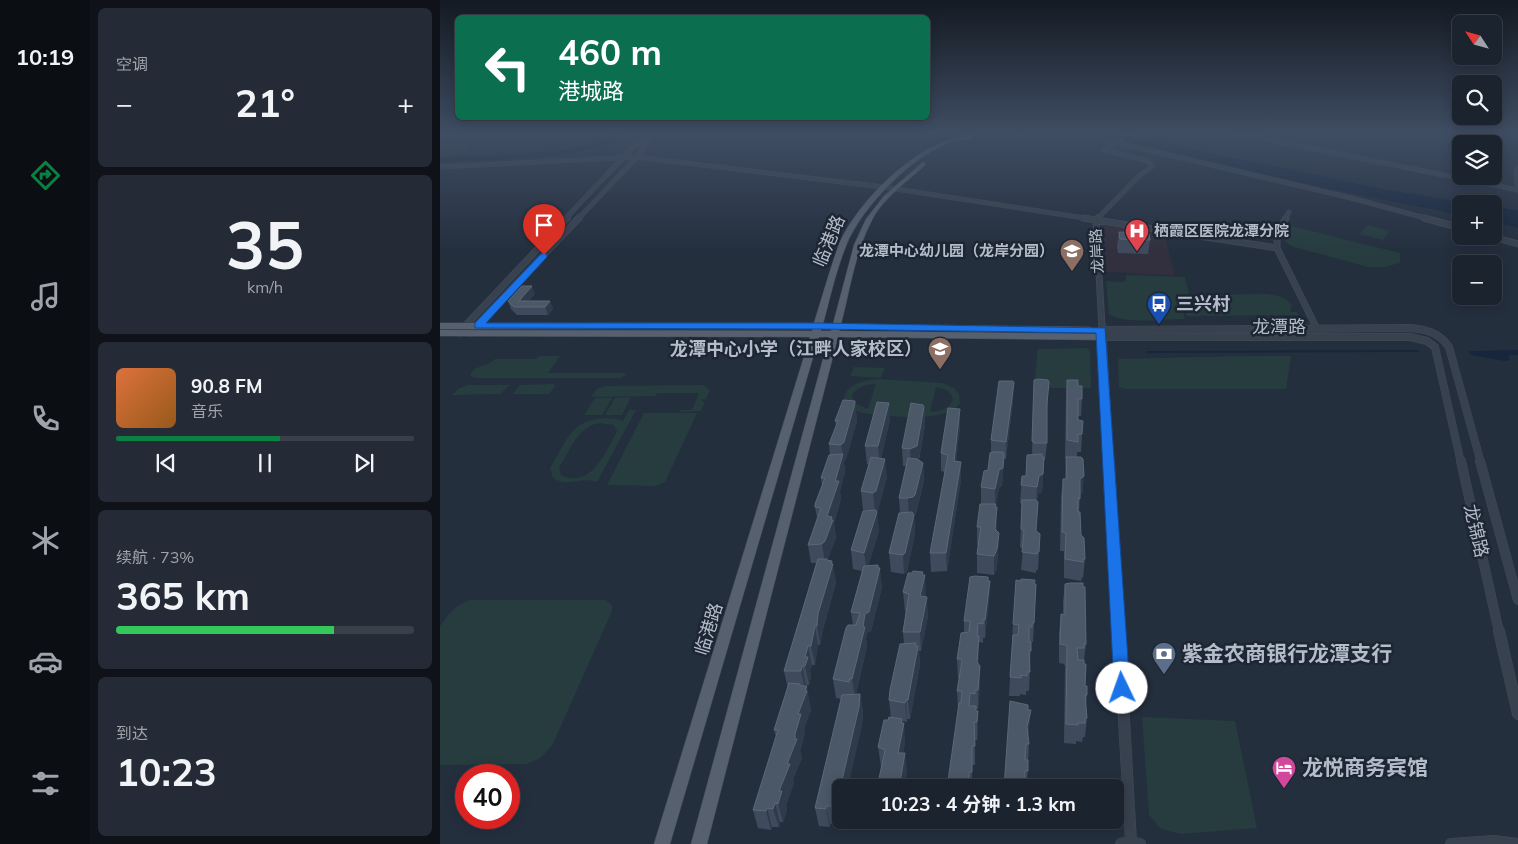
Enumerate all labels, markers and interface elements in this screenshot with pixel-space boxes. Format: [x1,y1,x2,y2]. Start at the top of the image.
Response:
north arrow [1452,15,1502,65]
map controls [1452,15,1502,305]
text: 460 m [558,30,662,74]
icon: left [475,35,540,100]
text: 10:19 [16,43,74,71]
text: 空调 [116,54,148,74]
button: search [1452,75,1502,125]
text: 港城路 [558,77,624,105]
text: 21° [235,79,295,127]
text: − [116,86,133,121]
text: + [397,86,414,121]
button: layers [1452,135,1502,185]
icon: directions [28,158,63,193]
button: + [1452,195,1502,245]
text: 35 [226,204,304,285]
pin [523,204,565,255]
icon: arrive [530,211,558,239]
street label: 临港路 [807,211,850,270]
hospital icon: 栖霞区医院龙潭分院 [1124,218,1150,252]
place label: 栖霞区医院龙潭分院 [1154,221,1289,240]
street label: 龙岸路 [1086,228,1107,274]
school or university icon: 龙潭中心幼儿园（龙岸分园） [1059,238,1085,272]
place label: 龙潭中心幼儿园（龙岸分园） [859,241,1054,260]
button: − [1452,255,1502,305]
text: km/h [247,277,283,297]
icon: music [28,279,63,314]
bus stop icon: 三兴村 [1146,291,1172,325]
place label: 三兴村 [1176,292,1230,315]
street label: 龙潭路 [1252,315,1306,338]
school or university icon: 龙潭中心小学（江畔人家校区） [927,336,953,370]
place label: 龙潭中心小学（江畔人家校区） [670,337,922,360]
text: 90.8 FM [191,374,263,398]
icon: phone [28,401,63,436]
text: 音乐 [191,401,223,421]
icon: previous [152,449,180,477]
icon: pause [251,449,279,477]
icon: next [350,449,378,477]
street label: 龙锦路 [1459,502,1494,560]
icon: climate [28,523,63,558]
text: 续航 · 73% [116,547,194,567]
text: 365 km [116,572,250,620]
street label: 临港路 [690,600,727,658]
place label: 紫金农商银行龙潭支行 [1182,640,1392,666]
bank icon: 紫金农商银行龙潭支行 [1151,641,1177,675]
icon: car [28,644,63,679]
position arrow [1095,661,1147,713]
text: 到达 [116,723,148,743]
text: 10:23 [116,748,217,796]
place label: 龙悦商务宾馆 [1302,754,1428,780]
hotel icon: 龙悦商务宾馆 [1271,755,1297,789]
speed limit sign: 40 [455,764,520,829]
icon: filters [28,766,63,801]
text: 10:23 · 4 分钟 · 1.3 km [880,792,1076,816]

